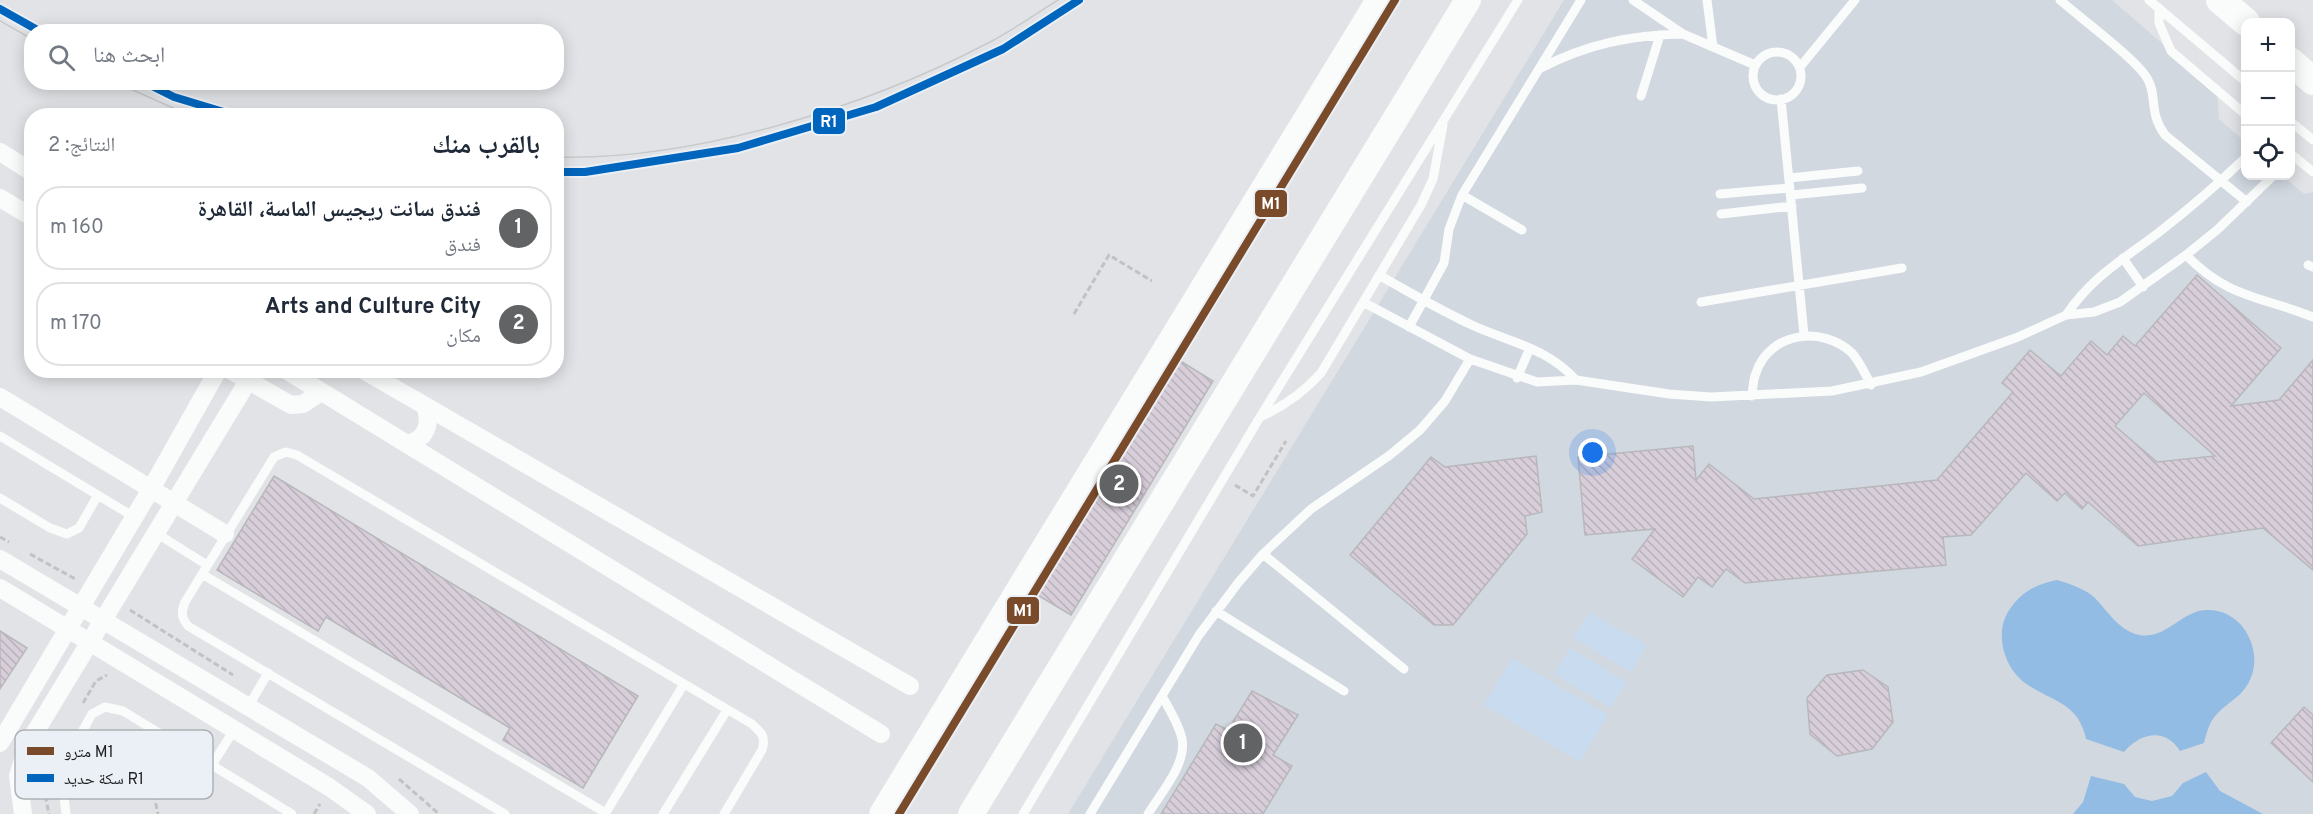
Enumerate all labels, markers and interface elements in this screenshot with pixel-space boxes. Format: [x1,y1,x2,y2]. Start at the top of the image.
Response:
map controls [2241,18,2295,180]
button: + [2241,18,2295,72]
search box [24,24,564,90]
icon: search [45,41,78,74]
text: ابحث هنا [93,43,165,70]
button: − [2241,72,2295,126]
line badge: R1 [812,107,846,135]
text: R1 [820,113,838,133]
button: locate [2241,126,2295,180]
text: بالقرب منك [432,130,540,163]
text: النتائج: 2 [48,133,115,159]
line badge: M1 [1254,189,1288,218]
text: M1 [1261,195,1281,215]
text: فندق سانت ريجيس الماسة، القاهرة [198,197,481,224]
text: 160 m [50,215,104,241]
text: 1 [515,215,523,241]
text: فندق [444,233,481,259]
text: Arts and Culture City [265,294,481,321]
text: 170 m [50,311,102,337]
text: 2 [512,311,525,337]
text: مكان [446,324,481,350]
your location [1578,438,1607,467]
pin: 2 [1100,462,1138,506]
line badge: M1 [1006,596,1040,625]
text: M1 [1013,602,1033,622]
pin: 1 [1224,720,1262,766]
legend [15,730,213,799]
text: مترو M1 [64,743,114,763]
text: سكة حديد R1 [64,770,144,790]

